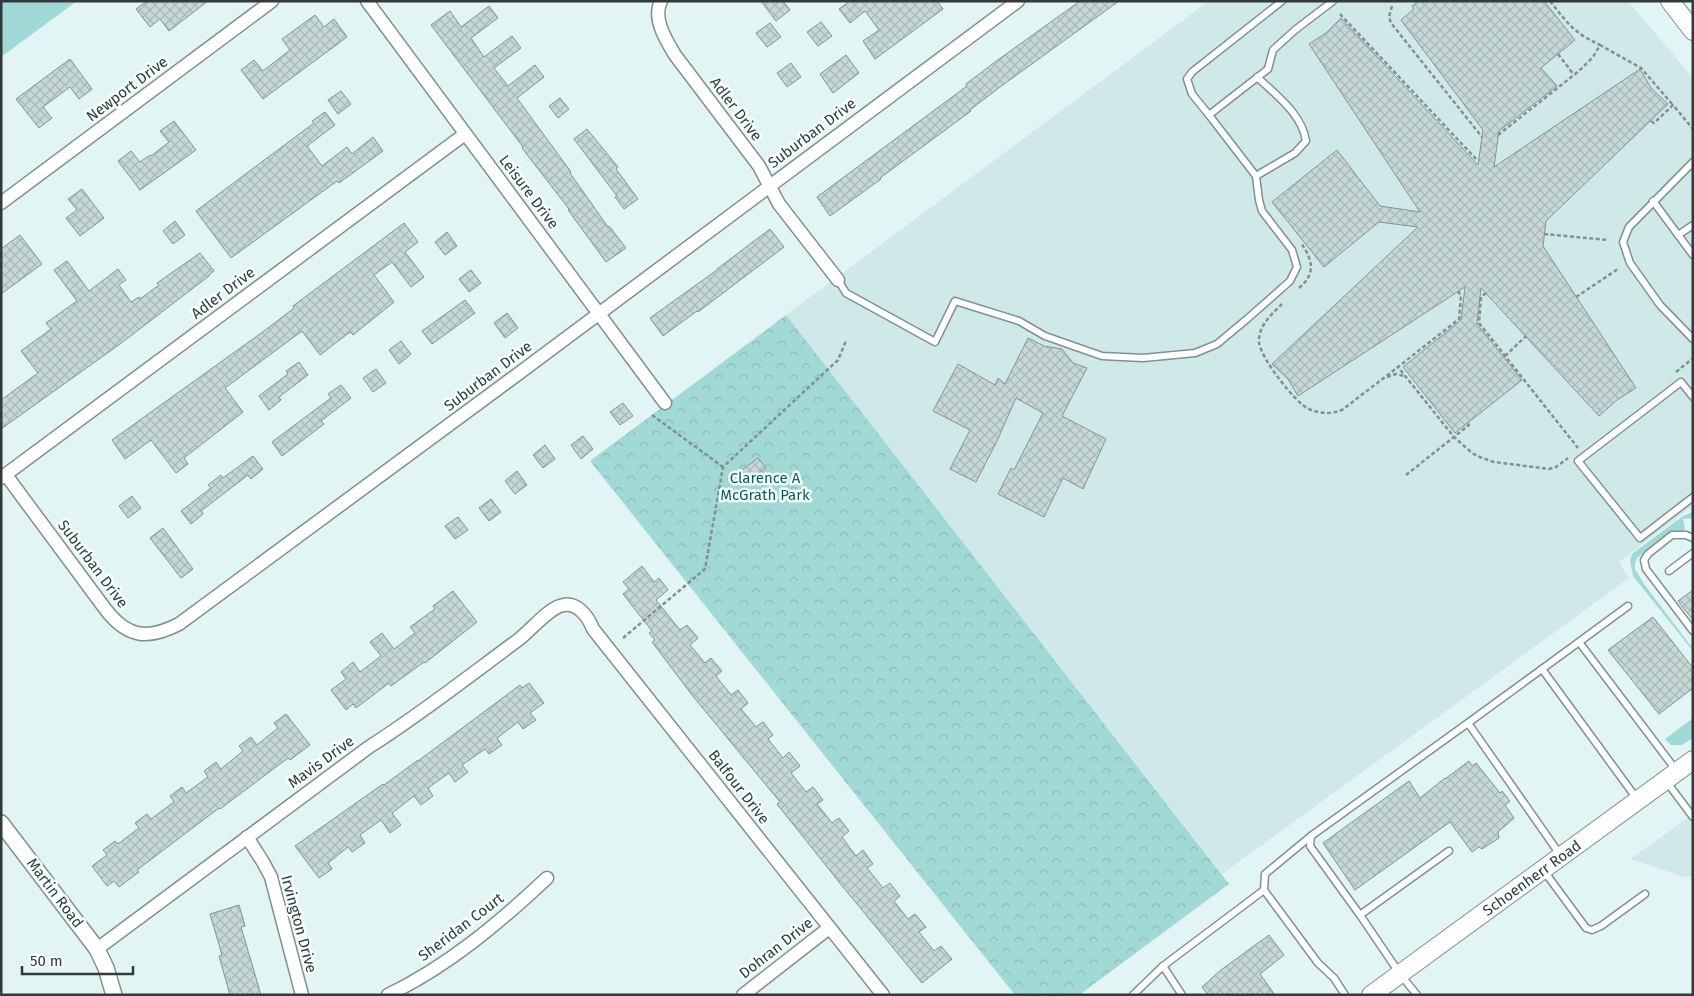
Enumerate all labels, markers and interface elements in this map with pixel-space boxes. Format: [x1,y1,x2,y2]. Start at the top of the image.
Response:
street label: Newport Drive [83,53,171,125]
street label: Adler Drive [706,74,766,144]
street label: Suburban Drive [765,94,859,172]
street label: Leisure Drive [495,151,563,233]
street label: Adler Drive [188,263,258,323]
street label: Suburban Drive [441,337,535,415]
park label: Clarence A McGrath Park [720,469,810,504]
street label: Suburban Drive [54,517,132,611]
street label: Mavis Drive [284,732,358,792]
street label: Balfour Drive [705,746,773,828]
street label: Schoenherr Road [1479,836,1585,920]
street label: Martin Road [23,855,87,931]
street label: Irvington Drive [277,873,321,975]
street label: Sheridan Court [415,889,508,965]
street label: Dohran Drive [736,914,816,982]
scale bar [22,944,134,976]
text: 50 m [30,952,63,970]

